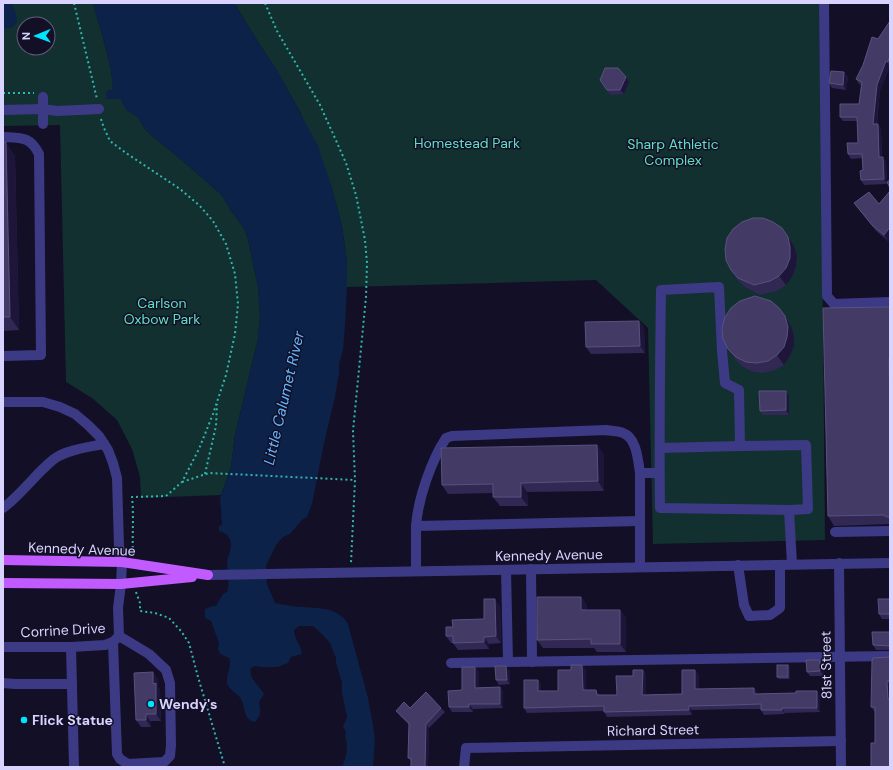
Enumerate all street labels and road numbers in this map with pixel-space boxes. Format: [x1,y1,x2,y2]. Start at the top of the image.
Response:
street label: Kennedy Avenue [28,538,136,560]
street label: Kennedy Avenue [495,545,603,565]
street label: Corrine Drive [20,619,106,641]
street label: 81st Street [816,631,836,699]
street label: Richard Street [607,720,699,740]

